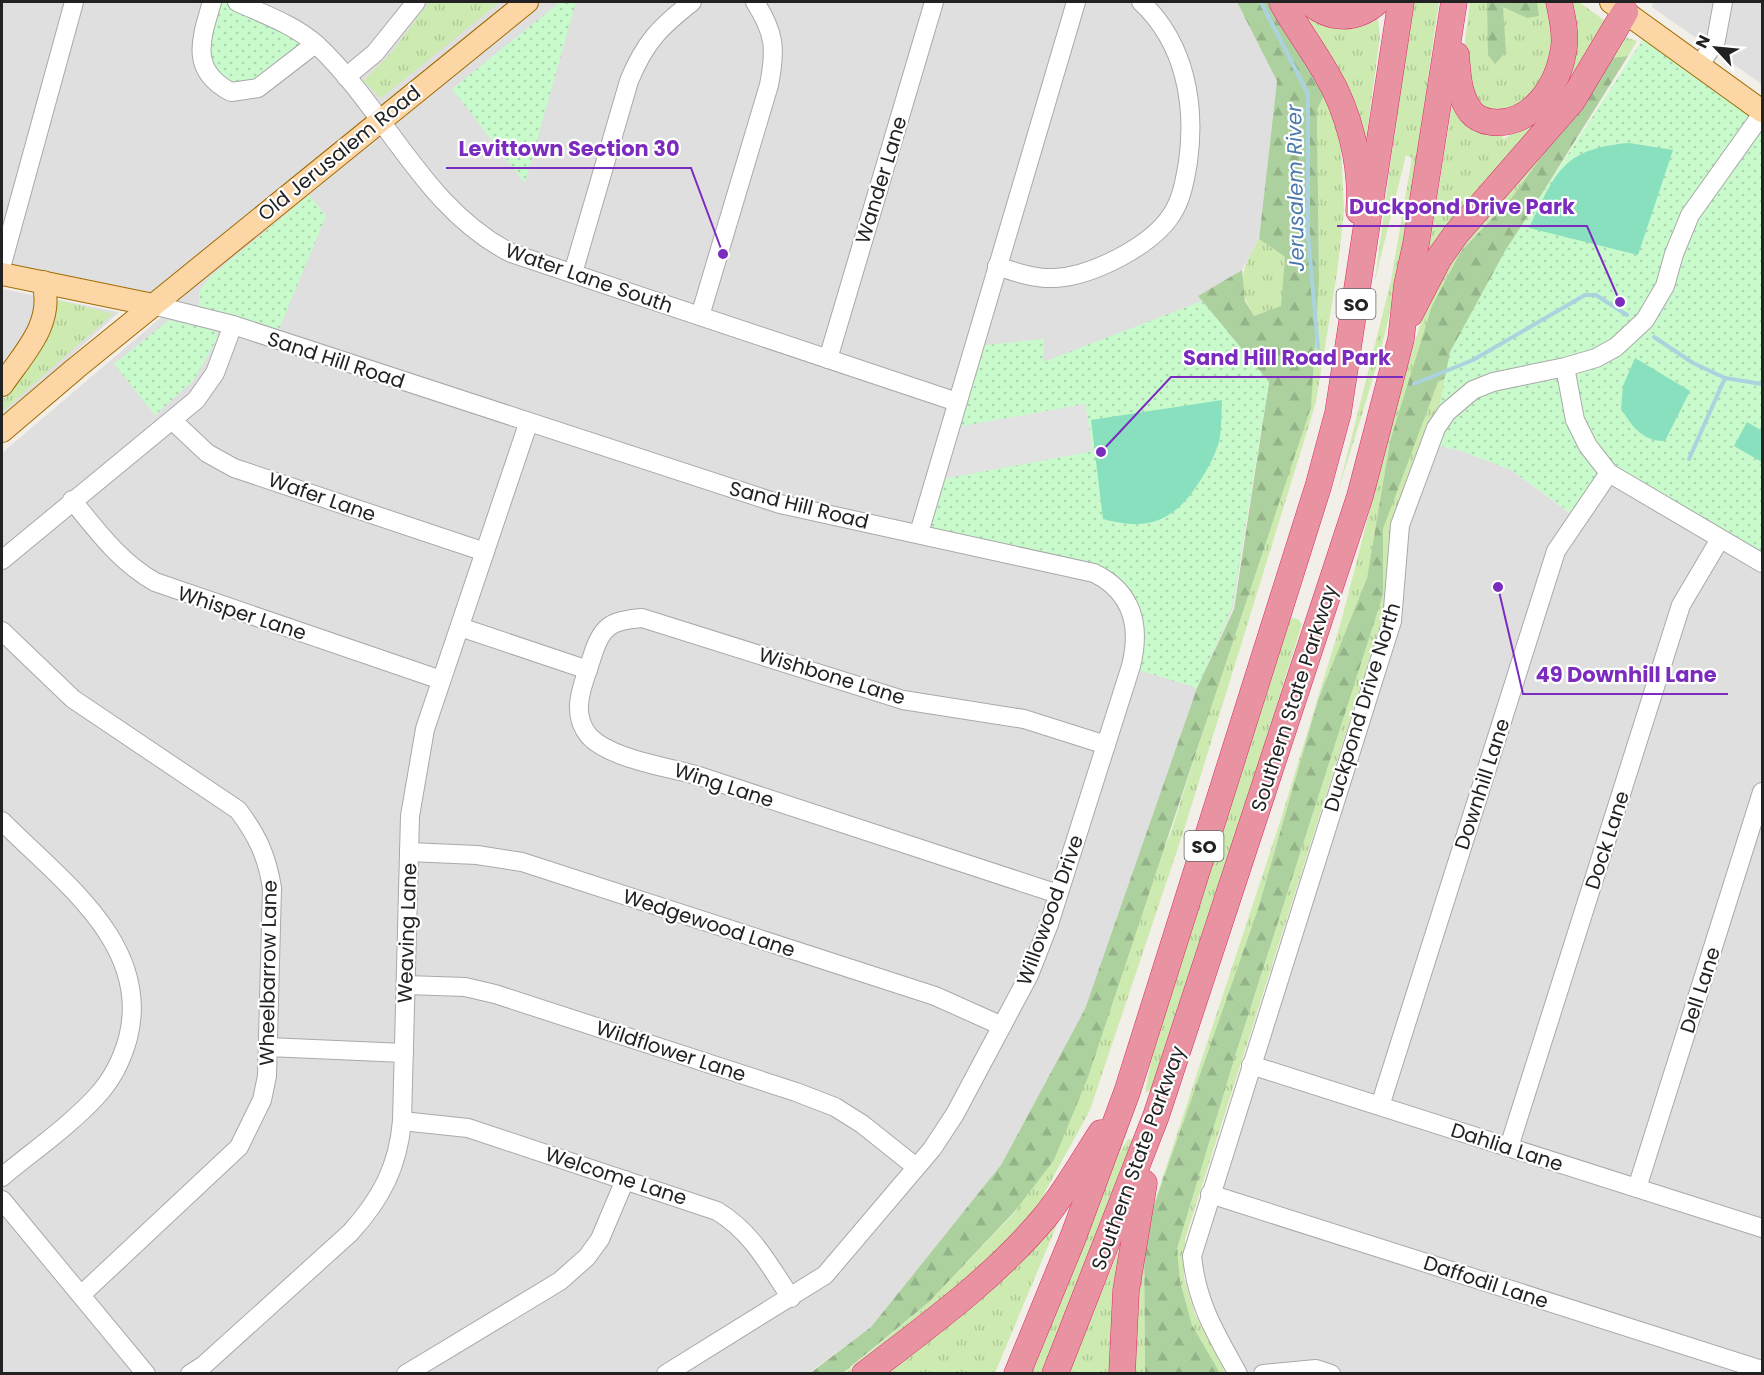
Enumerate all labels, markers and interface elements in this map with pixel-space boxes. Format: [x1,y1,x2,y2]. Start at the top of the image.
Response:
north arrow [1686,18,1746,78]
text: N [1690,31,1716,52]
street label: Old Jerusalem Road [252,79,426,227]
water label: Jerusalem River [1279,103,1311,272]
street label: Wander Lane [848,113,914,247]
callout: Levittown Section 30 [446,129,691,168]
text: Levittown Section 30 [458,134,680,163]
callout: Duckpond Drive Park [1337,187,1587,226]
text: Duckpond Drive Park [1349,192,1575,221]
street label: Water Lane South [501,236,677,320]
road number: SO [1336,289,1376,319]
street label: Sand Hill Road [264,325,408,395]
callout: Sand Hill Road Park [1171,338,1403,377]
text: Sand Hill Road Park [1183,343,1391,372]
street label: Wafer Lane [264,466,380,528]
street label: Sand Hill Road [726,474,872,536]
street label: Whisper Lane [174,579,310,647]
street label: Southern State Parkway [1244,581,1344,815]
street label: Duckpond Drive North [1317,599,1407,815]
street label: Wishbone Lane [755,640,909,712]
callout: 49 Downhill Lane [1523,655,1728,694]
text: 49 Downhill Lane [1535,660,1717,689]
street label: Downhill Lane [1448,715,1516,853]
street label: Wing Lane [670,756,778,814]
street label: Dock Lane [1578,787,1636,893]
street label: Willowood Drive [1010,831,1090,989]
road number: SO [1184,831,1224,861]
street label: Weaving Lane [391,862,423,1004]
street label: Wheelbarrow Lane [252,880,284,1066]
street label: Wedgewood Lane [619,882,799,964]
street label: Dell Lane [1673,943,1727,1037]
street label: Wildflower Lane [592,1014,750,1088]
street label: Southern State Parkway [1084,1042,1192,1274]
street label: Dahlia Lane [1447,1116,1567,1178]
street label: Welcome Lane [542,1140,690,1212]
street label: Daffodil Lane [1420,1249,1552,1315]

